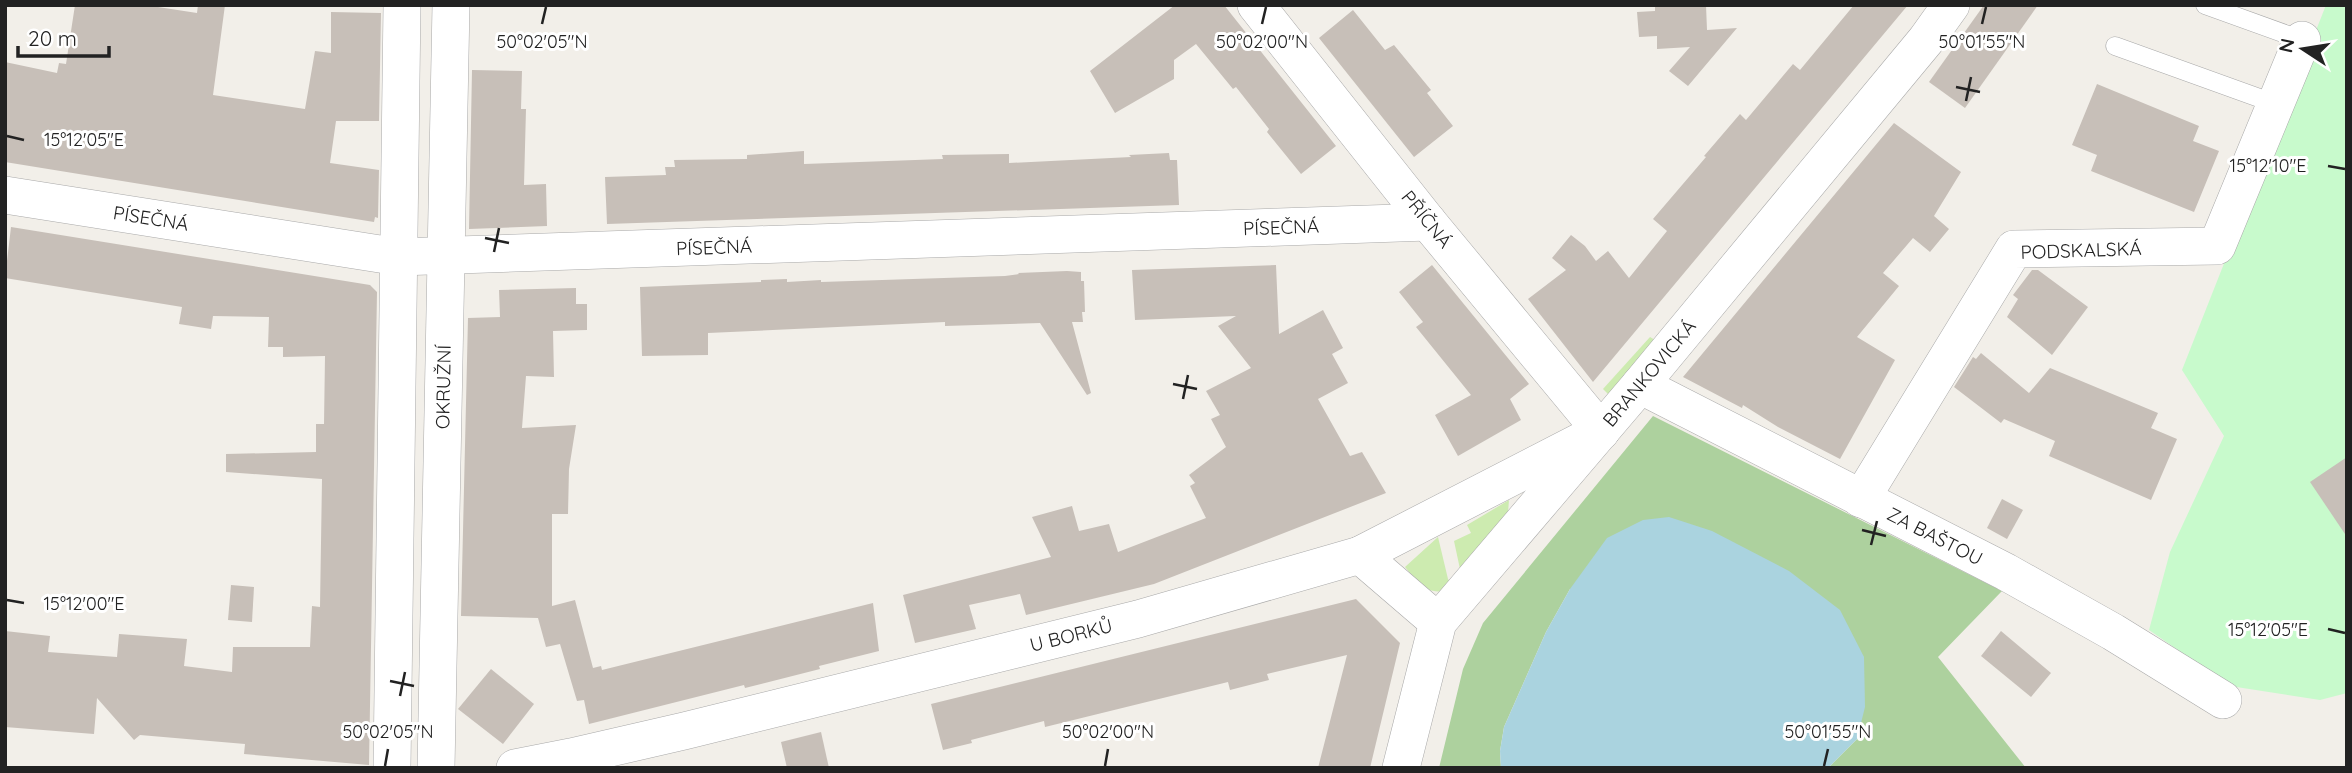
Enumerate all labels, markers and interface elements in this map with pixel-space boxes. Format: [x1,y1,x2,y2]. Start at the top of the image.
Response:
scale bar [18,14,108,58]
north arrow [2268,14,2338,84]
text: 20 m [28,25,77,51]
text: 50°02'05"N [496,30,588,53]
text: 50°02'00"N [1216,30,1308,53]
text: 50°01'55"N [1939,30,2025,53]
text: N [2273,36,2300,55]
text: 15°12'05"E [44,128,124,151]
text: 15°12'10"E [2229,154,2307,177]
street label: PŘÍČNÁ [1396,185,1458,253]
street label: PÍSEČNÁ [112,200,190,236]
street label: PÍSEČNÁ [1243,214,1319,240]
street label: PÍSEČNÁ [676,234,752,260]
street label: PODSKALSKÁ [2020,236,2142,264]
street label: BRANKOVICKÁ [1597,314,1701,432]
street label: OKRUŽNÍ [430,343,456,429]
street label: ZA BAŠTOU [1883,502,1987,570]
text: 15°12'00"E [43,592,125,615]
street label: U BORKŮ [1027,613,1115,657]
text: 15°12'05"E [2228,618,2308,641]
text: 50°02'05"N [342,720,434,743]
text: 50°02'00"N [1062,720,1154,743]
text: 50°01'55"N [1785,720,1871,743]

